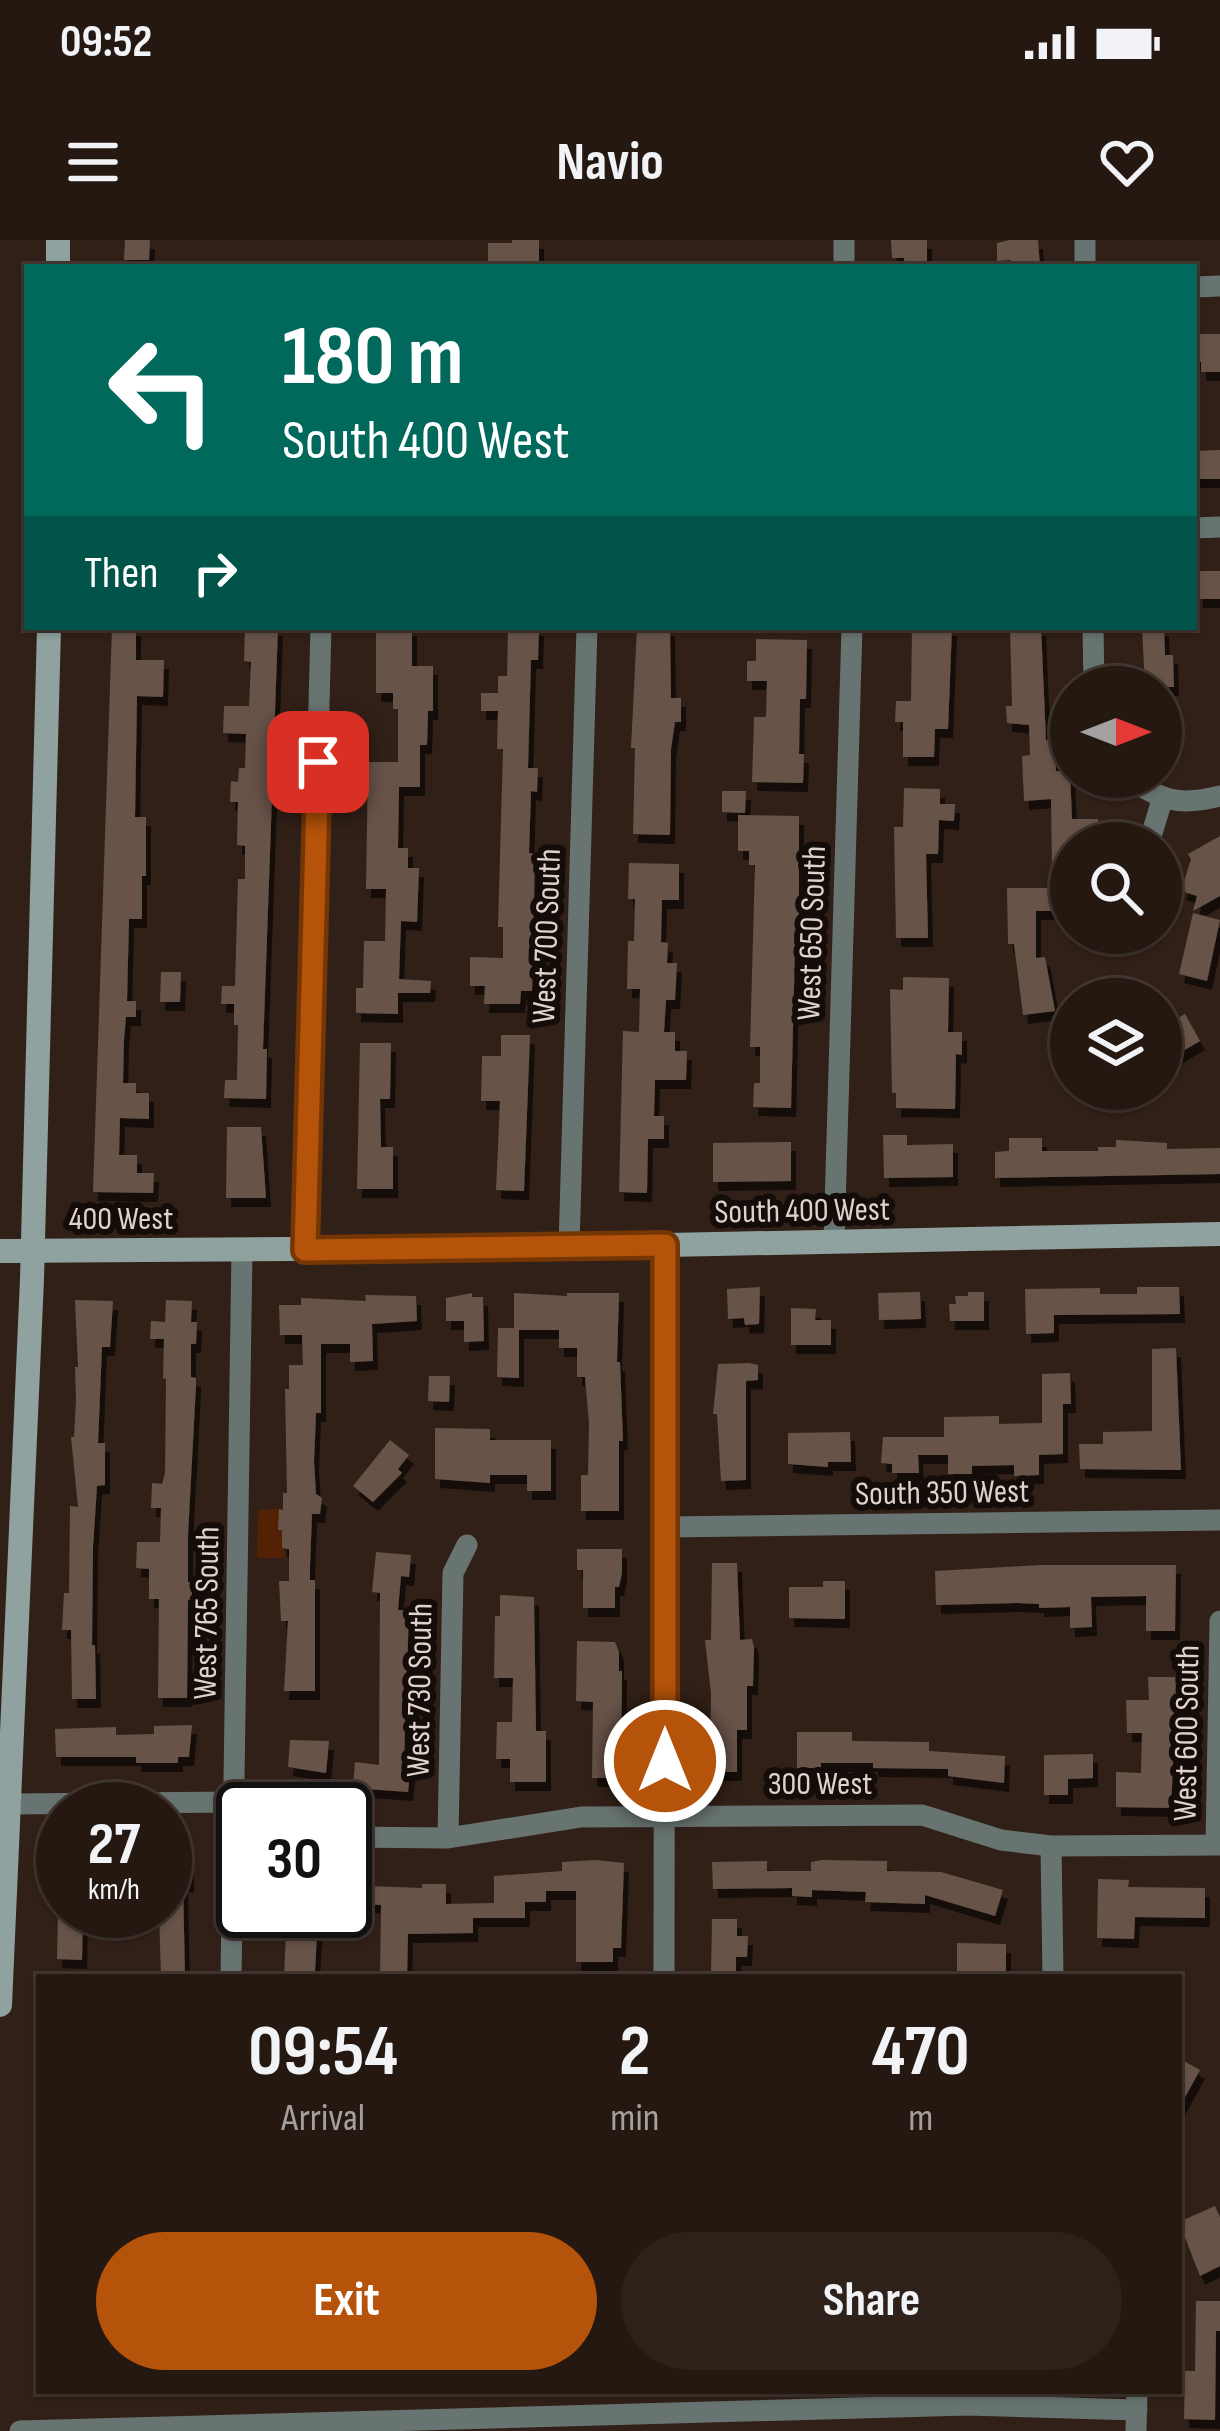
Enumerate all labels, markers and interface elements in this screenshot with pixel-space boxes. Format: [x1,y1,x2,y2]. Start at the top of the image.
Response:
text: 09:52 [60,15,152,70]
icon: menu [60,129,126,195]
icon: heart [1094,129,1160,195]
text: Navio [556,130,664,195]
text: 180 m [282,307,463,408]
icon: left [84,312,240,468]
text: South 400 West [282,409,569,474]
icon: right [182,540,248,606]
text: Then [84,546,158,601]
north arrow [1050,666,1182,798]
map controls [1050,666,1182,1110]
pin [267,711,369,813]
icon: arrive [285,729,351,795]
button: search [1050,822,1182,954]
street label: West 650 South [789,845,835,1021]
street label: West 700 South [524,848,570,1024]
button: layers [1050,978,1182,1110]
street label: South 400 West [714,1189,890,1233]
street label: 400 West [69,1199,173,1239]
street label: South 350 West [855,1471,1029,1515]
street label: West 765 South [185,1526,229,1700]
street label: West 730 South [398,1603,442,1777]
street label: West 600 South [1165,1645,1209,1822]
position arrow [602,1698,728,1824]
street label: 300 West [768,1764,872,1804]
speed limit sign: 30 [216,1782,372,1938]
text: 27 [88,1809,140,1881]
text: km/h [88,1872,140,1908]
text: 09:54 [248,2009,398,2096]
text: 2 [619,2009,651,2096]
text: 470 [872,2009,970,2096]
text: Arrival [281,2095,365,2142]
text: min [610,2095,659,2142]
text: m [908,2095,933,2142]
button: Exit [96,2232,597,2370]
button: Share [621,2232,1122,2370]

